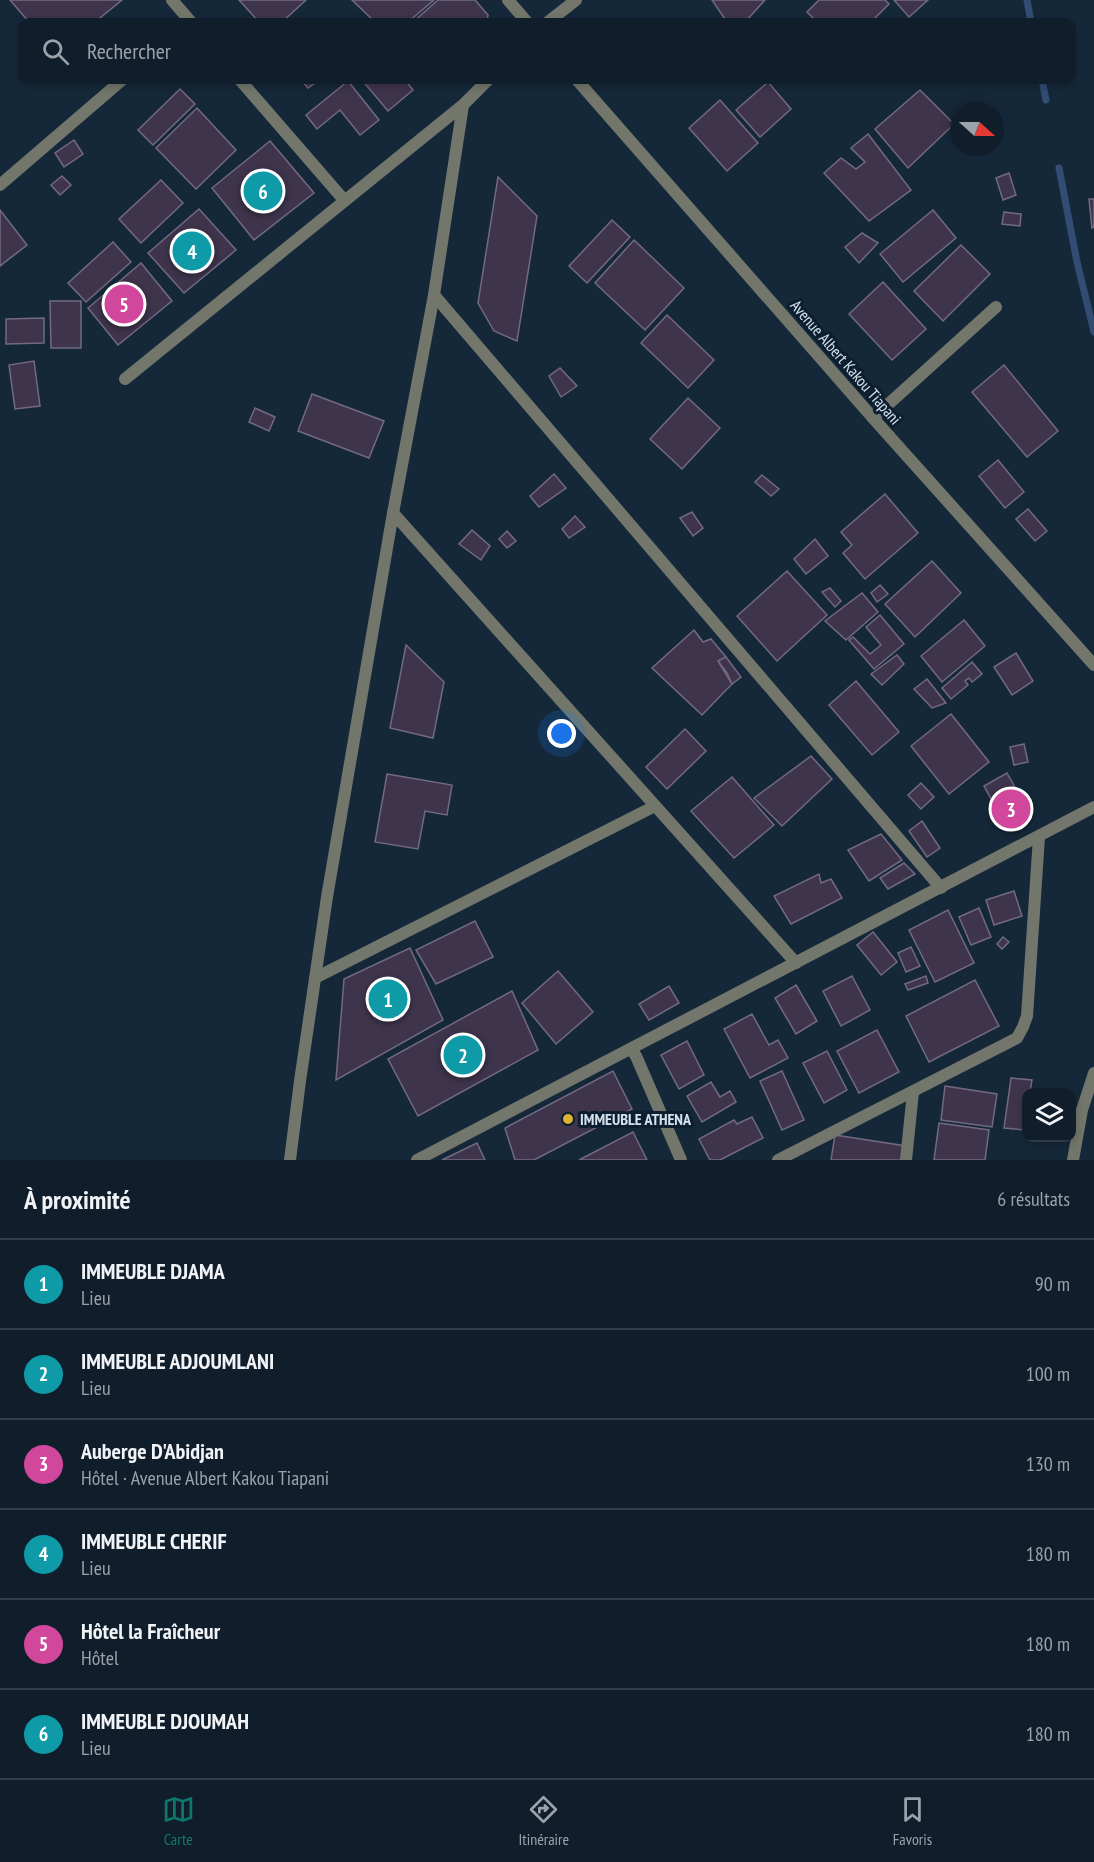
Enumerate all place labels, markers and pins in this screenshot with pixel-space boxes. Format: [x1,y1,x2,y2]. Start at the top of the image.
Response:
pin: 6 [244,168,282,213]
pin: 4 [172,228,212,274]
pin: 5 [104,282,144,326]
pin: 3 [992,786,1030,832]
pin: 1 [368,976,408,1022]
pin: 2 [444,1032,482,1078]
place label: IMMEUBLE ATHENA [580,1109,692,1129]
marker: IMMEUBLE ATHENA [561,1112,575,1126]

